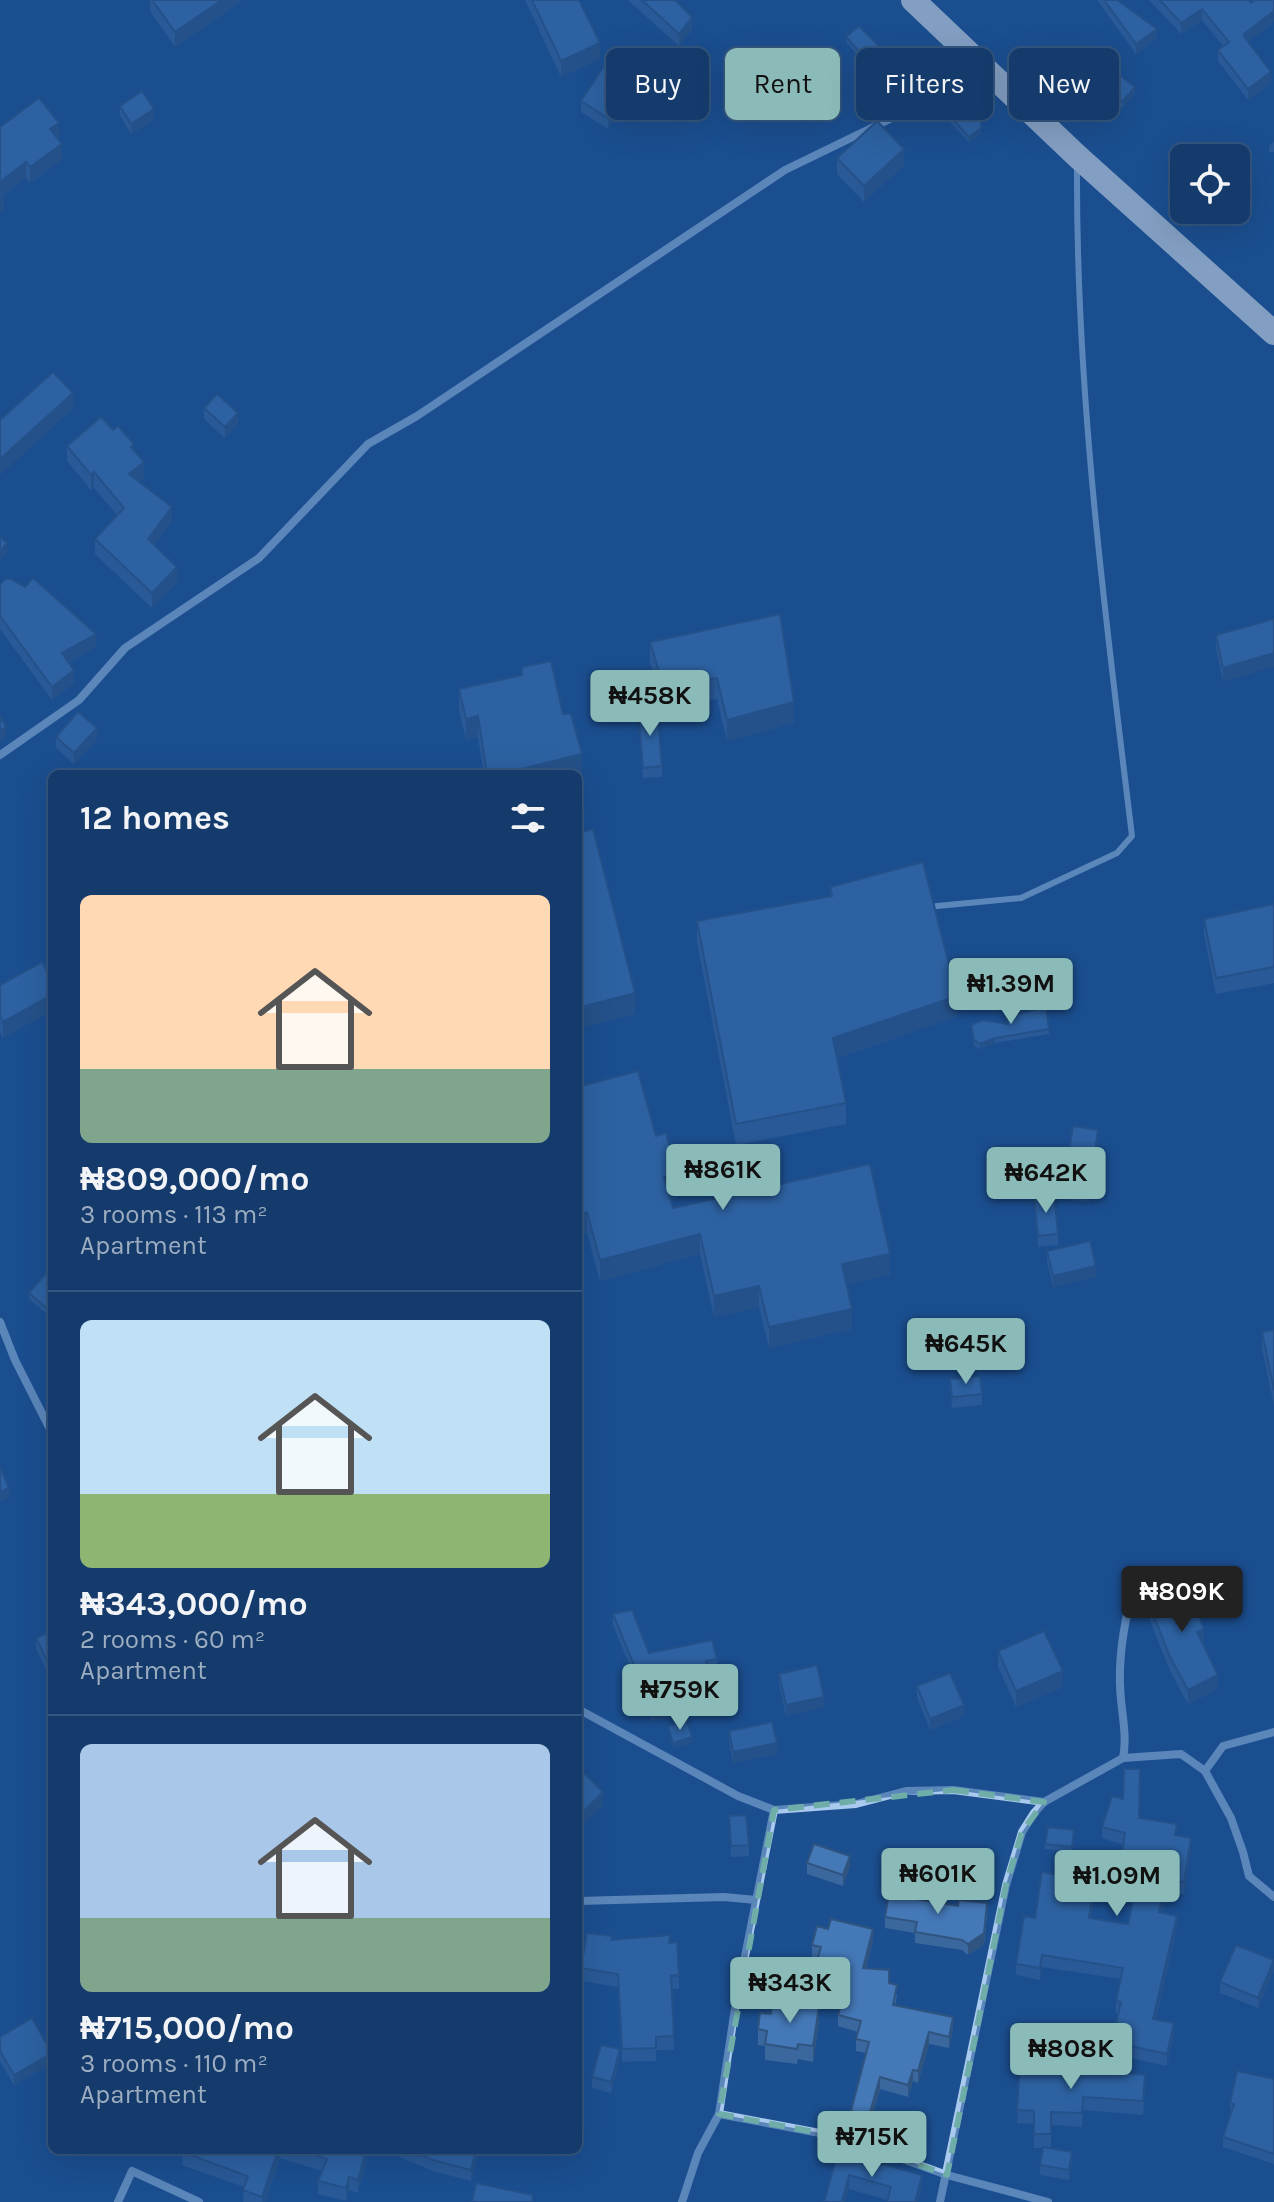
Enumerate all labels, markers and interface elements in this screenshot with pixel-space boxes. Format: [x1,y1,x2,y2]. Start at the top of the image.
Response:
chip: Buy [606,48,709,120]
chip: Rent [725,48,840,120]
chip: Filters [856,48,993,120]
chip: New [1009,48,1119,120]
map controls [1170,144,1250,224]
button: locate [1170,144,1250,224]
pin: ₦458K [594,670,706,738]
text: ₦458K [608,680,692,711]
icon: filters [506,796,550,840]
text: 12 homes [80,798,230,838]
icon: home [243,947,387,1091]
pin: ₦1.39M [946,958,1076,1026]
text: ₦1.39M [967,968,1055,999]
pin: ₦861K [667,1144,779,1212]
pin: ₦642K [990,1147,1102,1215]
text: ₦861K [684,1154,762,1185]
text: ₦642K [1005,1157,1087,1188]
text: ₦809,000/mo [80,1159,309,1199]
text: 3 rooms · 113 m² [80,1199,268,1230]
text: Apartment [80,1230,207,1261]
pin: ₦645K [910,1318,1022,1386]
text: ₦645K [925,1328,1007,1359]
icon: home [243,1372,387,1516]
pin: ₦809K [1126,1566,1238,1634]
text: ₦809K [1140,1576,1224,1607]
text: ₦343,000/mo [80,1584,308,1624]
text: 2 rooms · 60 m² [80,1624,265,1655]
text: Apartment [80,1655,207,1686]
pin: ₦759K [624,1664,736,1732]
text: ₦759K [640,1674,720,1705]
icon: home [243,1796,387,1940]
pin: ₦601K [882,1848,994,1916]
pin: ₦1.09M [1052,1850,1182,1918]
text: ₦601K [899,1858,977,1889]
text: ₦1.09M [1073,1860,1161,1891]
pin: ₦343K [734,1957,846,2025]
text: ₦343K [748,1967,832,1998]
text: ₦715,000/mo [80,2008,294,2048]
pin: ₦808K [1015,2023,1127,2091]
text: ₦808K [1028,2033,1114,2064]
text: 3 rooms · 110 m² [80,2048,268,2079]
text: Apartment [80,2079,207,2110]
pin: ₦715K [816,2111,928,2179]
text: ₦715K [835,2121,909,2152]

